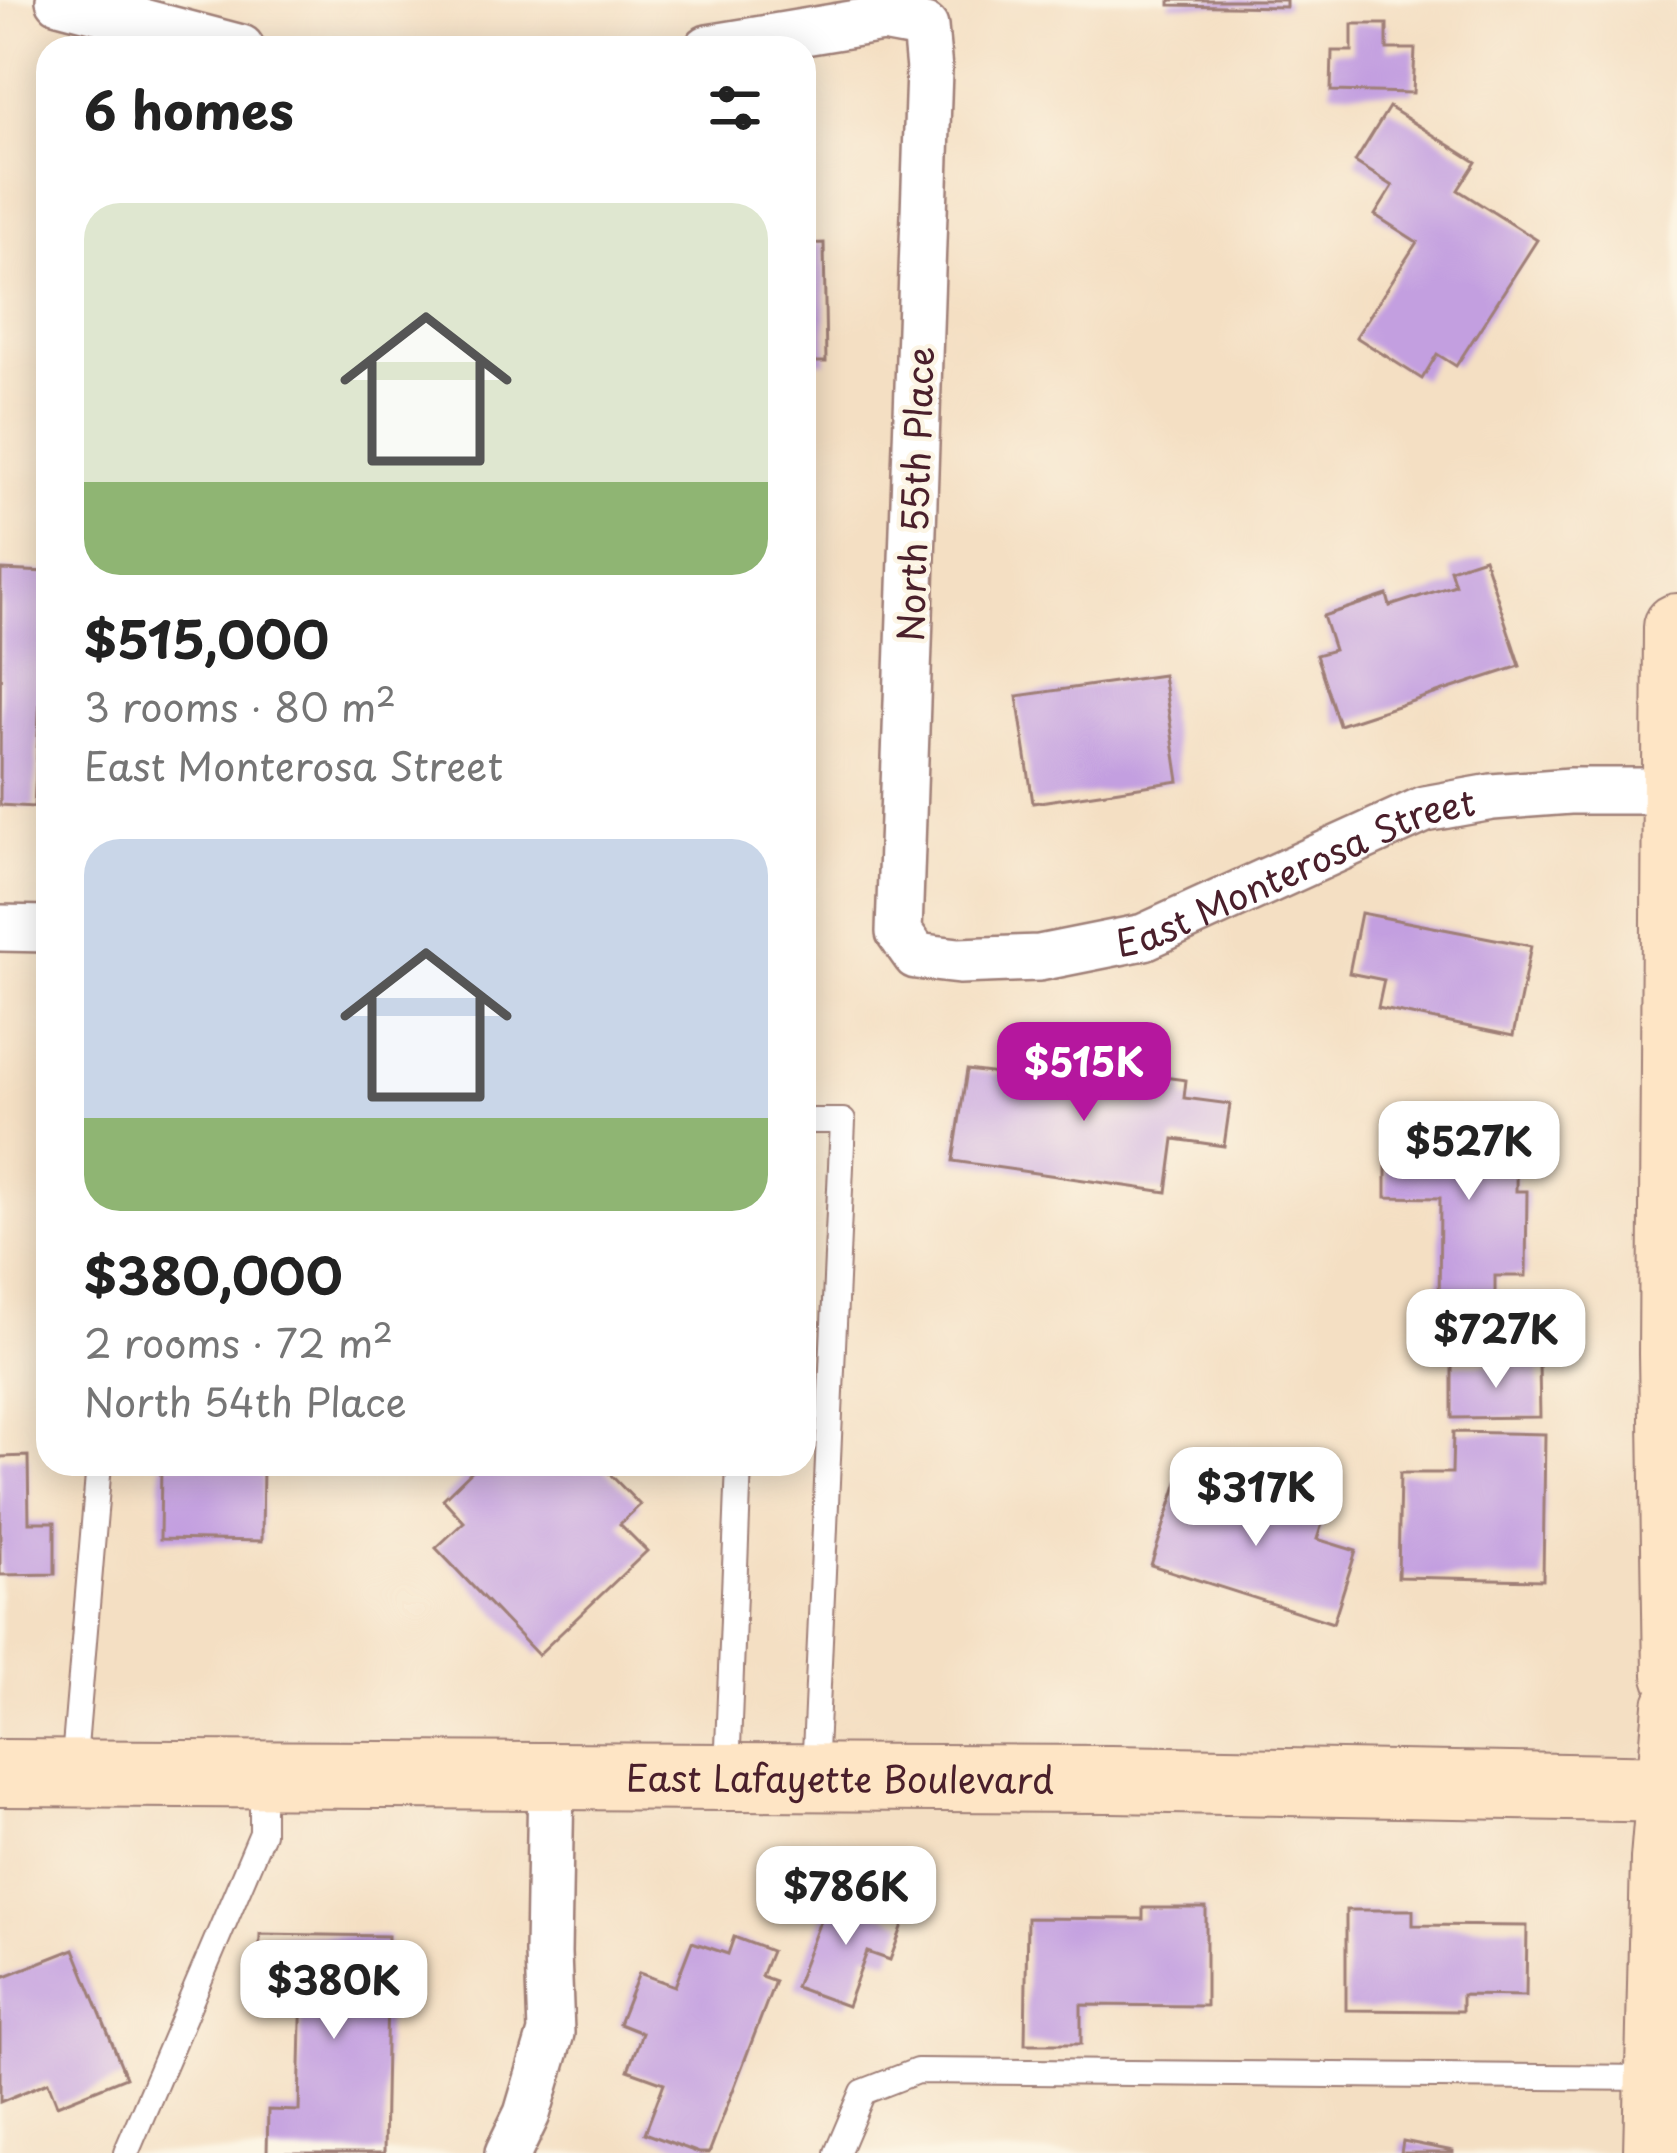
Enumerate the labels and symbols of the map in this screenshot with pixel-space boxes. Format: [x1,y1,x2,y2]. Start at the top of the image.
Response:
street label: North 55th Place [882,345,946,643]
street label: East Monterosa Street [1111,774,1479,969]
pin: $515K [1000,1022,1168,1124]
pin: $527K [1385,1101,1553,1203]
pin: $727K [1412,1289,1580,1391]
pin: $317K [1172,1447,1340,1549]
street label: East Lafayette Boulevard [626,1749,1054,1806]
pin: $786K [762,1846,930,1948]
pin: $380K [250,1940,418,2042]

